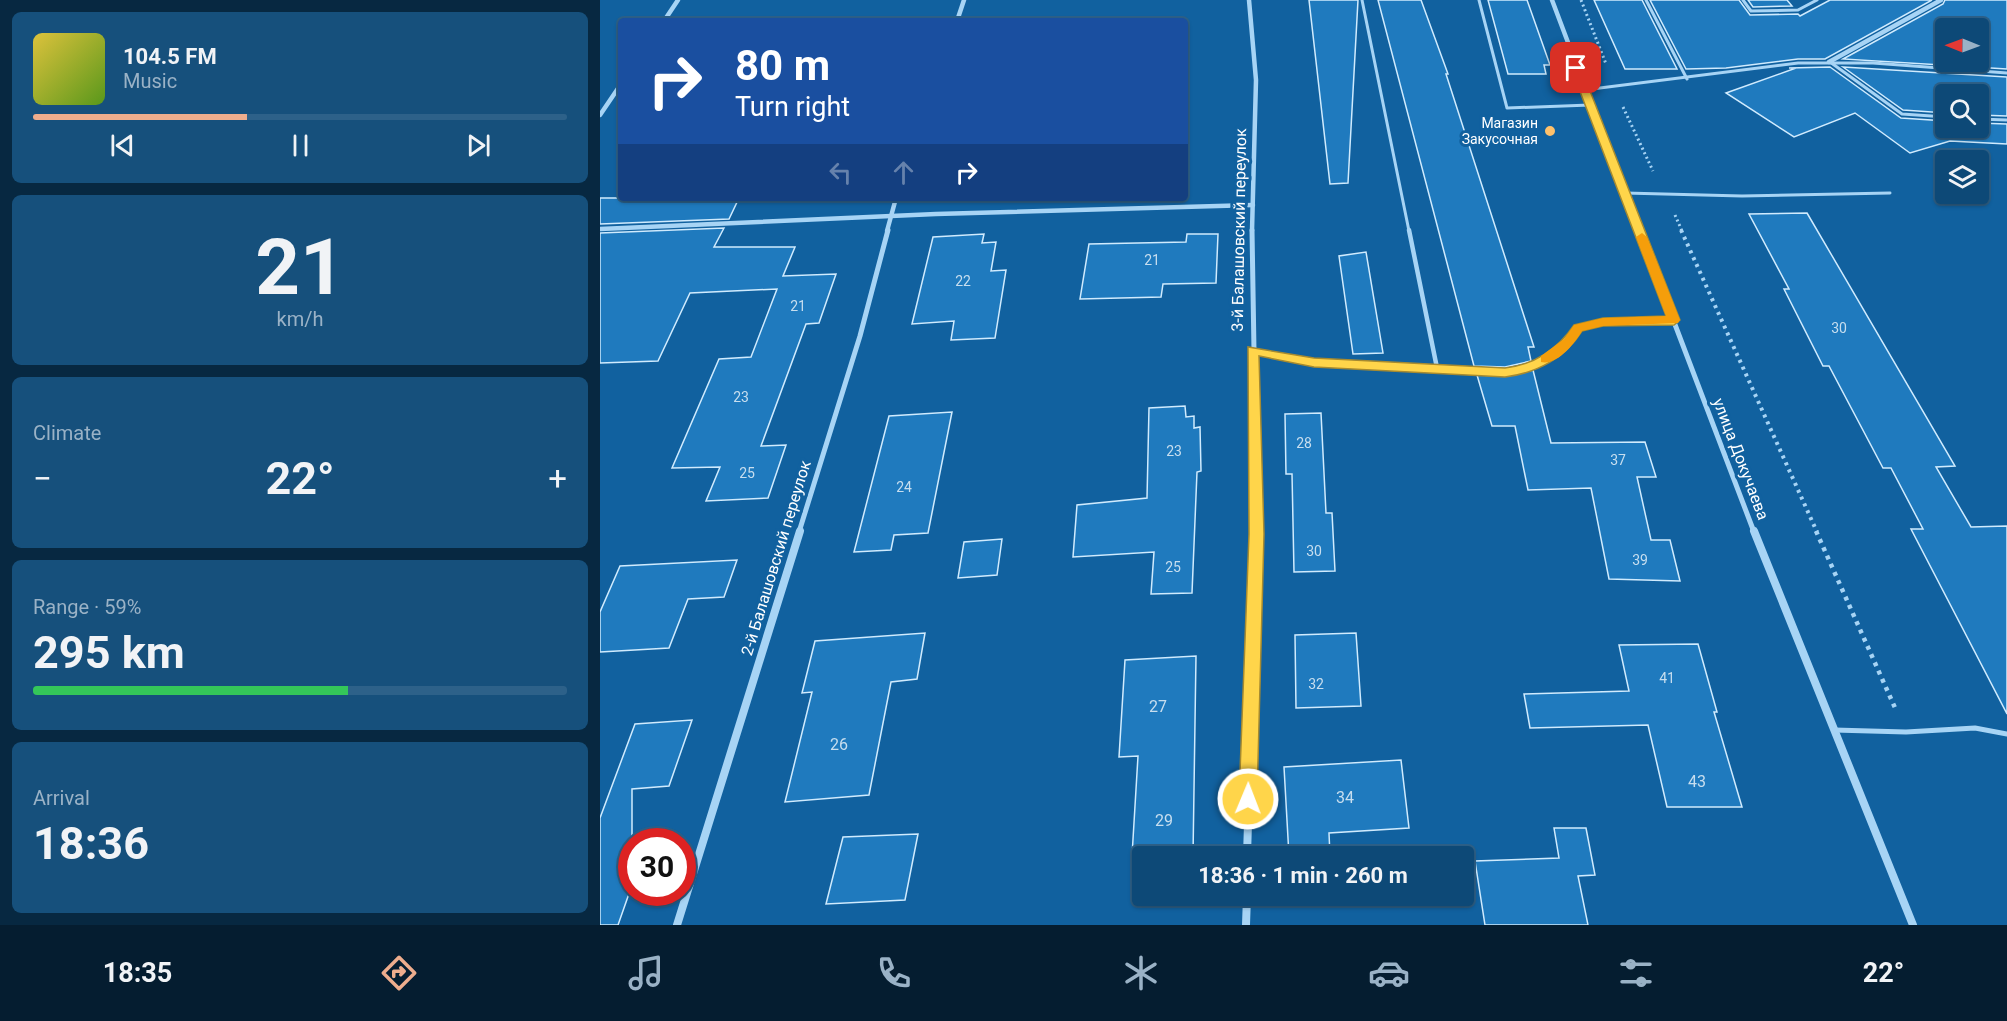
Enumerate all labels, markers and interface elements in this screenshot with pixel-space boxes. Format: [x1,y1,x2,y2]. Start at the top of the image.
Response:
north arrow [1935,18,1989,72]
map controls [1935,18,1989,204]
text: 80 m [735,41,830,90]
icon: right [636,42,714,120]
pin [1550,42,1601,93]
text: 104.5 FM [123,44,217,69]
icon: arrive [1559,51,1592,84]
text: Music [123,69,177,93]
button: search [1935,84,1989,138]
text: Turn right [735,91,850,123]
place label: Магазин Закусочная [1462,115,1538,147]
marker: Магазин Закусочная [1543,124,1557,138]
street label: 3-й Балашовский переулок [1228,128,1250,332]
icon: previous [106,129,139,162]
icon: pause [284,129,317,162]
icon: next [462,129,495,162]
button: layers [1935,150,1989,204]
icon: left [824,156,857,189]
icon: ahead [887,156,920,189]
icon: right [950,156,983,189]
text: 21 [255,222,345,313]
house number: 21 [1144,252,1160,268]
house number: 22 [955,273,971,289]
house number: 21 [790,298,806,314]
text: km/h [277,307,323,331]
house number: 30 [1831,320,1847,336]
house number: 23 [733,389,749,405]
street label: улица Докучаева [1709,395,1773,523]
text: Climate [33,421,101,445]
house number: 28 [1296,435,1312,451]
house number: 23 [1166,443,1182,459]
text: 22° [265,452,335,505]
house number: 37 [1610,452,1626,468]
street label: 2-й Балашовский переулок [737,458,815,658]
text: − [33,459,52,498]
text: + [548,459,567,498]
house number: 25 [739,465,755,481]
house number: 24 [896,479,912,495]
house number: 30 [1306,543,1322,559]
house number: 39 [1632,552,1648,568]
house number: 25 [1165,559,1181,575]
text: Range · 59% [33,595,141,619]
text: 295 km [33,626,185,679]
house number: 41 [1659,670,1675,686]
house number: 32 [1308,676,1324,692]
house number: 27 [1149,697,1167,716]
house number: 26 [830,735,848,754]
position arrow [1216,767,1280,831]
house number: 43 [1688,772,1706,791]
text: Arrival [33,786,90,810]
house number: 34 [1336,788,1354,807]
house number: 29 [1155,811,1173,830]
text: 18:36 [33,817,149,870]
speed limit sign: 30 [618,828,696,906]
text: 18:36 · 1 min · 260 m [1198,863,1408,888]
icon: directions [378,952,420,994]
icon: music [625,952,667,994]
icon: phone [873,952,915,994]
icon: climate [1120,952,1162,994]
icon: car [1368,952,1410,994]
icon: filters [1615,952,1657,994]
text: 18:35 [103,957,172,989]
text: 22° [1863,957,1904,989]

